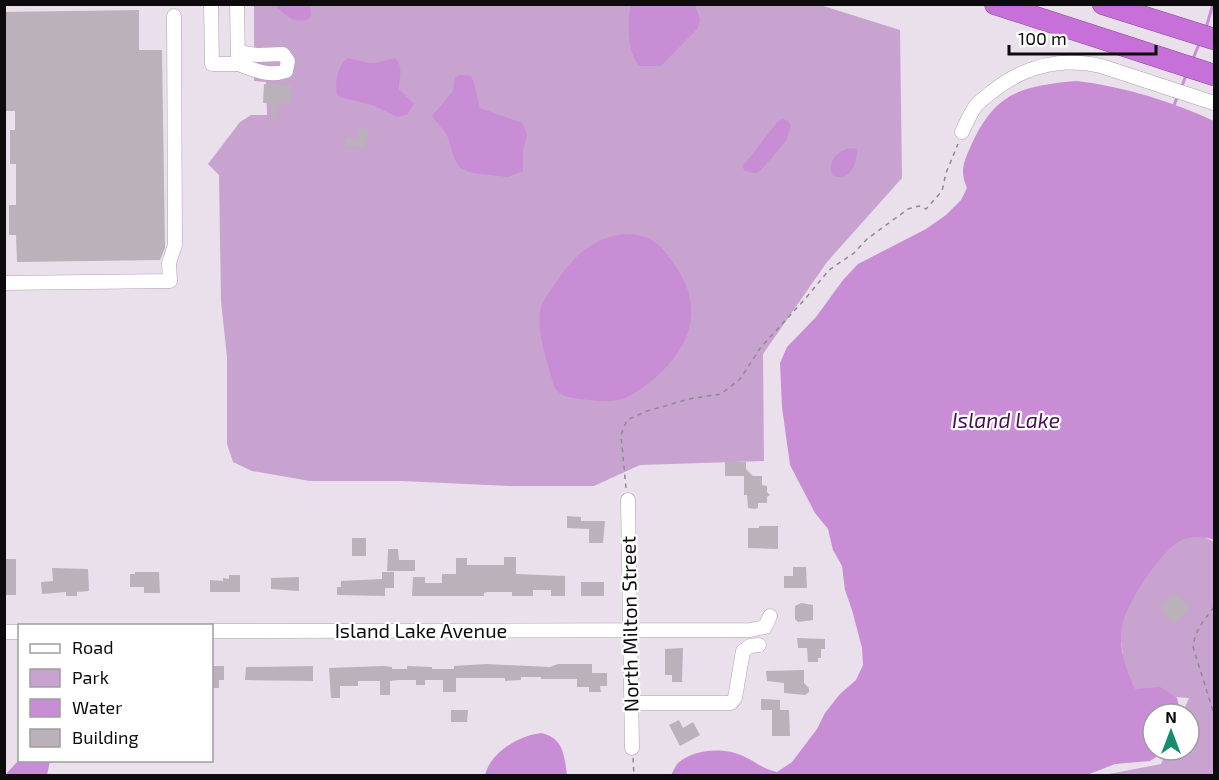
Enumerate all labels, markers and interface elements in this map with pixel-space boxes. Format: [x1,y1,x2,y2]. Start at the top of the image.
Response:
scale bar [1009,18,1156,56]
text: 100 m [1018,27,1067,49]
water label: Island Lake [952,407,1060,432]
street label: North Milton Street [615,535,643,712]
street label: Island Lake Avenue [335,618,507,642]
legend [18,624,213,762]
text: Road [72,636,113,658]
text: Park [72,666,109,688]
text: Water [72,696,122,718]
north arrow [1141,702,1201,762]
text: N [1165,707,1177,726]
text: Building [72,726,139,748]

